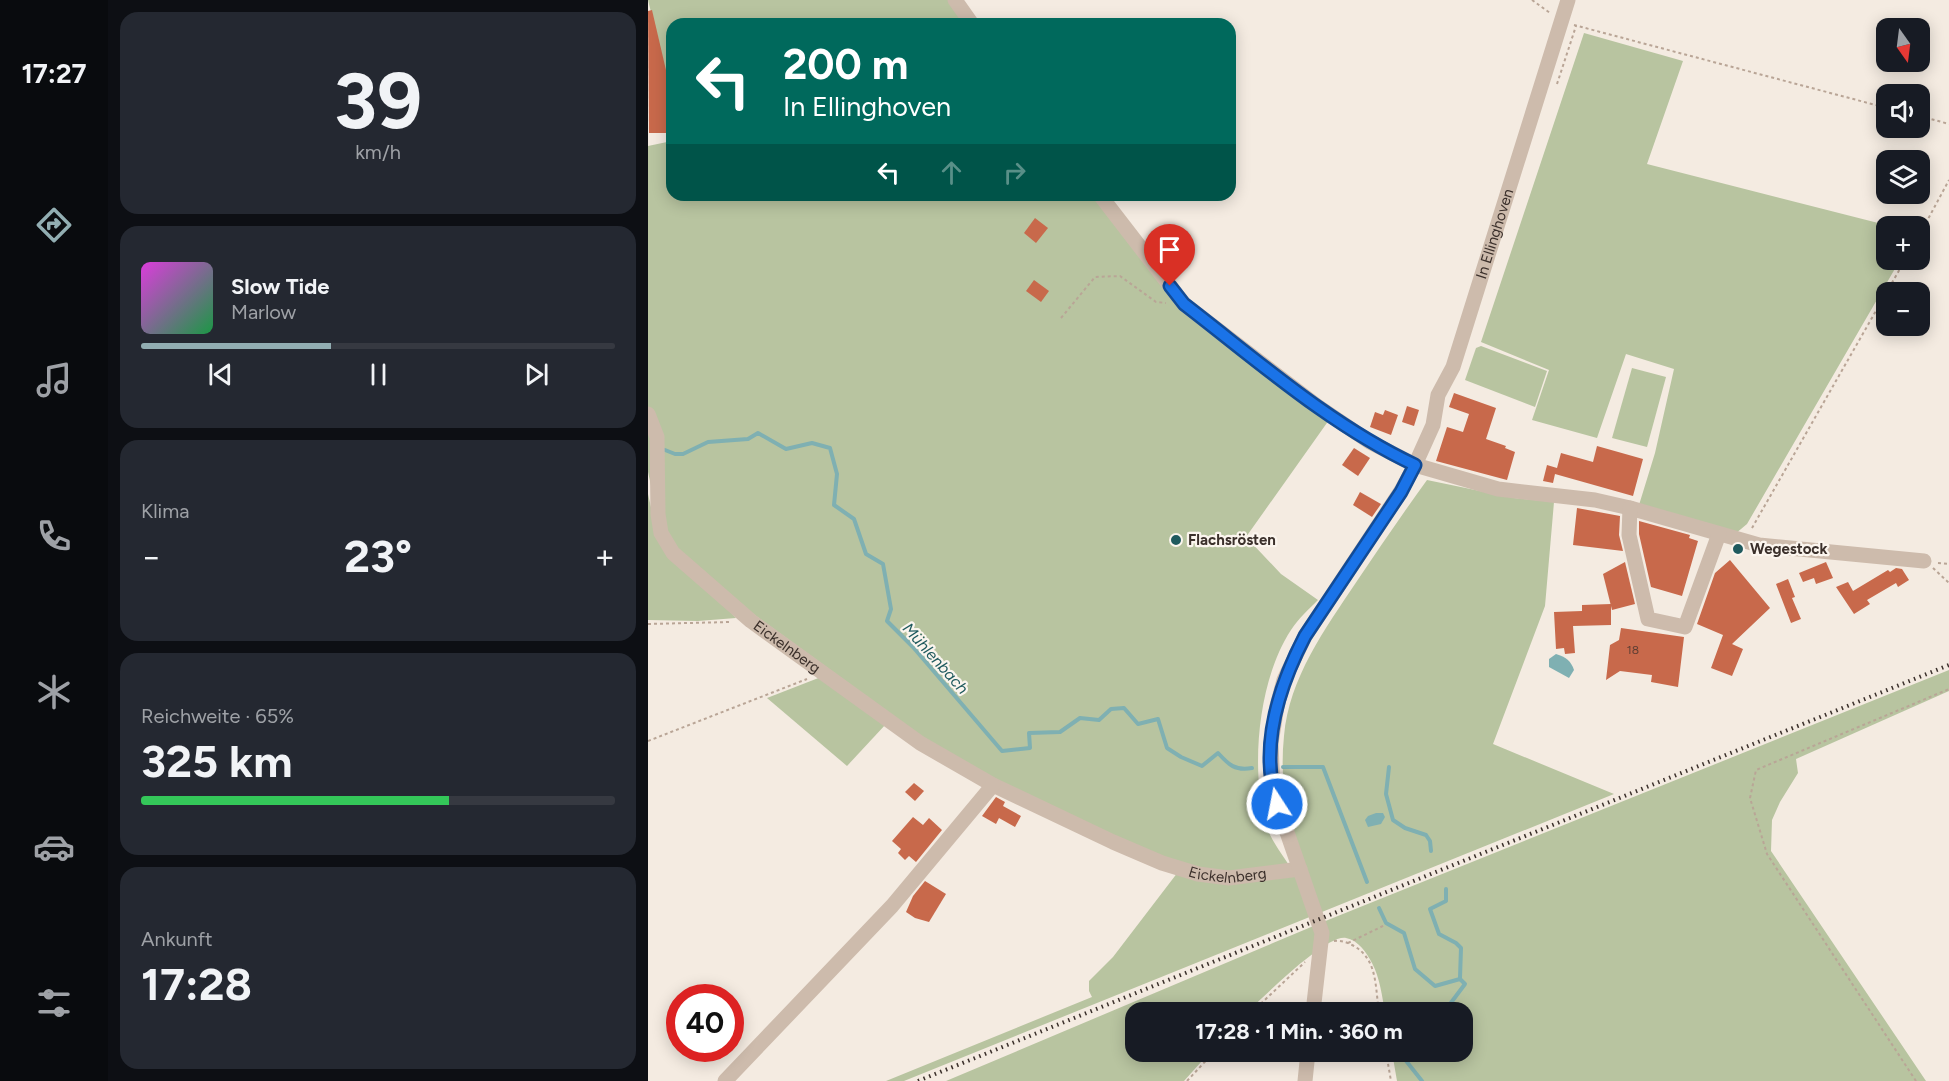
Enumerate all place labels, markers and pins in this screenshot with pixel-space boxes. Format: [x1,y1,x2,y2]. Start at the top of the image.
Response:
pin [1144,224,1195,286]
place label: Flachsrösten [1188,531,1276,549]
marker: Flachsrösten [1169,533,1183,547]
place label: Wegestock [1750,540,1828,558]
marker: Wegestock [1731,542,1745,556]

